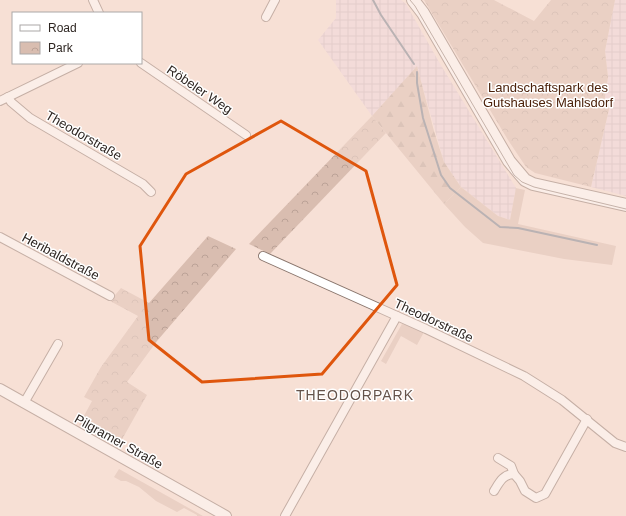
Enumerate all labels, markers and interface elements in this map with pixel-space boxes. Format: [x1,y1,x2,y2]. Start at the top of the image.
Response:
legend [12,12,142,64]
text: Road [48,21,77,35]
text: Park [48,41,74,55]
street label: Röbeler Weg [164,62,235,117]
park label: Landschaftspark des Gutshauses Mahlsdorf [483,80,613,110]
street label: Theodorstraße [43,108,124,163]
street label: Heribaldstraße [20,230,102,283]
street label: Theodorstraße [392,296,476,345]
district label: THEODORPARK [296,387,414,403]
street label: Pilgramer Straße [72,411,165,472]

